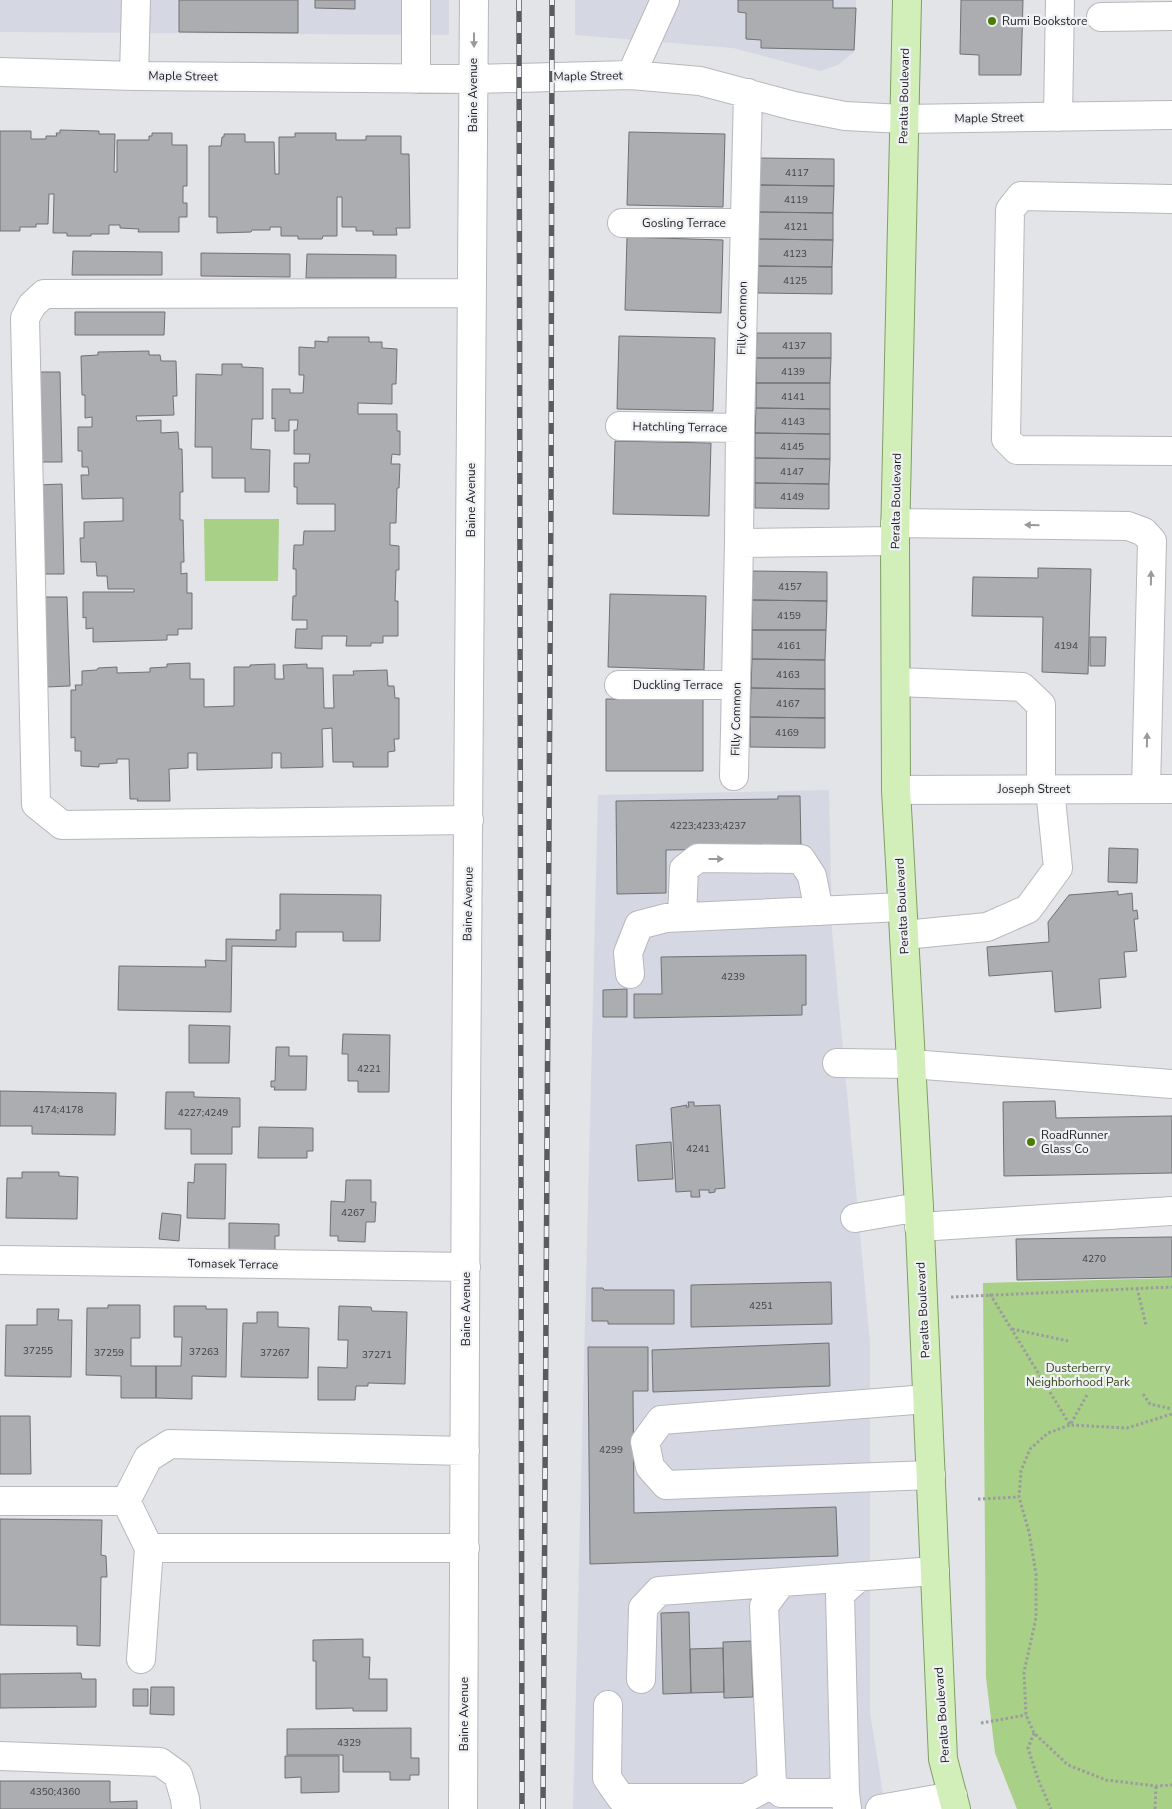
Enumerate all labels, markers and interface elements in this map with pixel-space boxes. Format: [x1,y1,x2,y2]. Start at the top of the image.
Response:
place label: Rumi Bookstore [1002,13,1087,29]
marker: Rumi Bookstore [986,15,998,27]
one-way arrow [470,32,478,48]
street label: Peralta Boulevard [895,48,913,144]
street label: Baine Avenue [465,58,481,132]
street label: Maple Street [148,67,219,85]
street label: Maple Street [553,67,624,85]
street label: Maple Street [954,109,1025,127]
house number: 4117 [785,166,809,180]
house number: 4119 [784,193,808,207]
street label: Gosling Terrace [642,215,726,231]
house number: 4121 [784,220,808,234]
house number: 4123 [783,247,807,261]
house number: 4125 [783,274,807,288]
street label: Filly Common [733,281,751,355]
house number: 4137 [782,339,806,353]
house number: 4139 [781,365,805,379]
house number: 4141 [781,390,805,404]
house number: 4143 [781,415,805,429]
street label: Hatchling Terrace [633,418,727,436]
house number: 4145 [780,440,804,454]
street label: Peralta Boulevard [887,453,905,549]
street label: Baine Avenue [463,463,479,537]
house number: 4147 [780,465,804,479]
house number: 4149 [780,490,804,504]
one-way arrow [1024,521,1040,529]
one-way arrow [1148,570,1156,586]
house number: 4157 [778,580,802,594]
house number: 4159 [777,609,801,623]
house number: 4161 [777,639,801,653]
house number: 4194 [1054,639,1078,653]
house number: 4163 [776,668,800,682]
street label: Duckling Terrace [633,677,723,693]
street label: Filly Common [727,682,745,756]
house number: 4167 [776,697,800,711]
house number: 4169 [775,726,799,740]
one-way arrow [1144,732,1152,748]
street label: Joseph Street [997,781,1071,797]
house number: 4223;4233;4237 [670,819,746,833]
one-way arrow [708,855,724,863]
street label: Peralta Boulevard [891,857,913,955]
street label: Baine Avenue [459,867,477,941]
house number: 4239 [721,970,745,984]
house number: 4221 [357,1062,381,1076]
house number: 4174;4178 [33,1103,83,1117]
house number: 4227;4249 [178,1106,228,1120]
place label: RoadRunner Glass Co [1041,1127,1109,1157]
marker: RoadRunner Glass Co [1025,1136,1037,1148]
house number: 4241 [686,1142,710,1156]
house number: 4267 [341,1206,365,1220]
house number: 4270 [1082,1252,1106,1266]
street label: Tomasek Terrace [188,1255,278,1273]
street label: Peralta Boulevard [912,1261,934,1359]
street label: Baine Avenue [458,1272,474,1346]
house number: 4251 [749,1299,773,1313]
house number: 37255 [23,1344,53,1358]
house number: 37263 [189,1345,219,1359]
house number: 37259 [94,1346,124,1360]
house number: 37267 [260,1346,290,1360]
house number: 37271 [362,1348,392,1362]
park label: Dusterberry Neighborhood Park [1026,1360,1131,1390]
house number: 4299 [599,1443,623,1457]
street label: Peralta Boulevard [931,1666,953,1764]
street label: Baine Avenue [456,1677,472,1751]
house number: 4329 [337,1736,361,1750]
house number: 4350;4360 [30,1785,80,1799]

